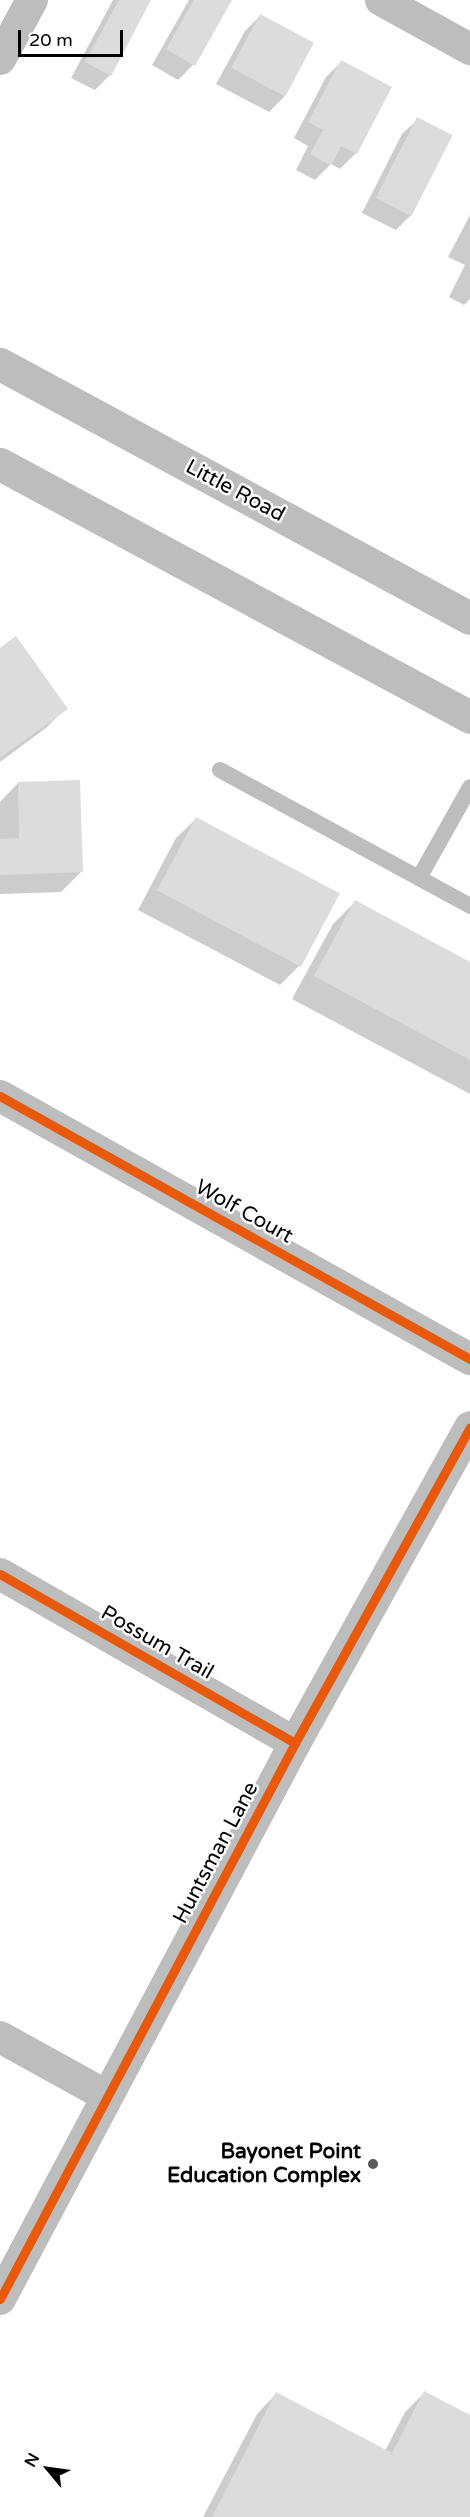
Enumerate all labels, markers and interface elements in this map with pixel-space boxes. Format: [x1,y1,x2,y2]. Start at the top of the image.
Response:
scale bar [21,18,126,56]
text: 20 m [29,29,73,51]
street label: Little Road [181,454,289,528]
street label: Wolf Court [191,1175,297,1249]
street label: Possum Trail [96,1601,218,1685]
street label: Huntsman Lane [168,1778,264,1928]
place label: Bayonet Point Education Complex [167,2139,361,2189]
marker: Bayonet Point Education Complex [366,2157,380,2171]
north arrow [18,2439,78,2499]
text: N [20,2450,44,2471]

